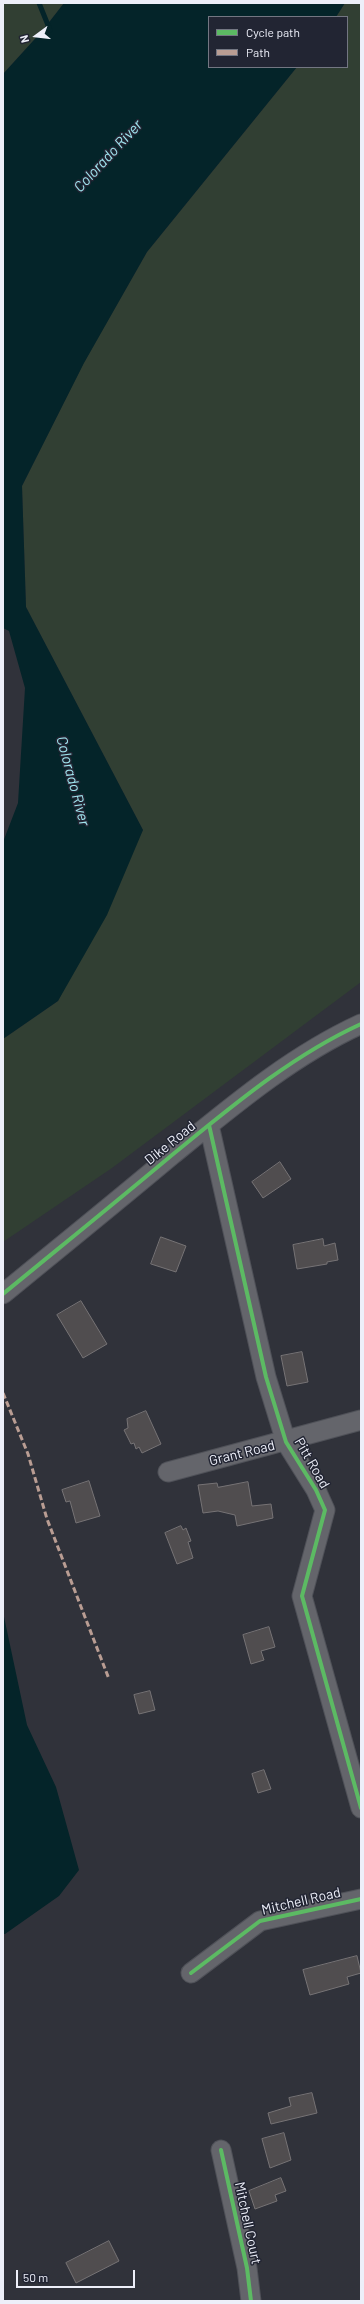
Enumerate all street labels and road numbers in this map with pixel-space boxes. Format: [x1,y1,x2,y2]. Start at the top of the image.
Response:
street label: Dike Road [141,1118,199,1168]
street label: Pitt Road [291,1435,333,1491]
street label: Grant Road [207,1437,277,1469]
street label: Mitchell Road [260,1884,342,1918]
street label: Mitchell Court [231,2180,265,2266]

